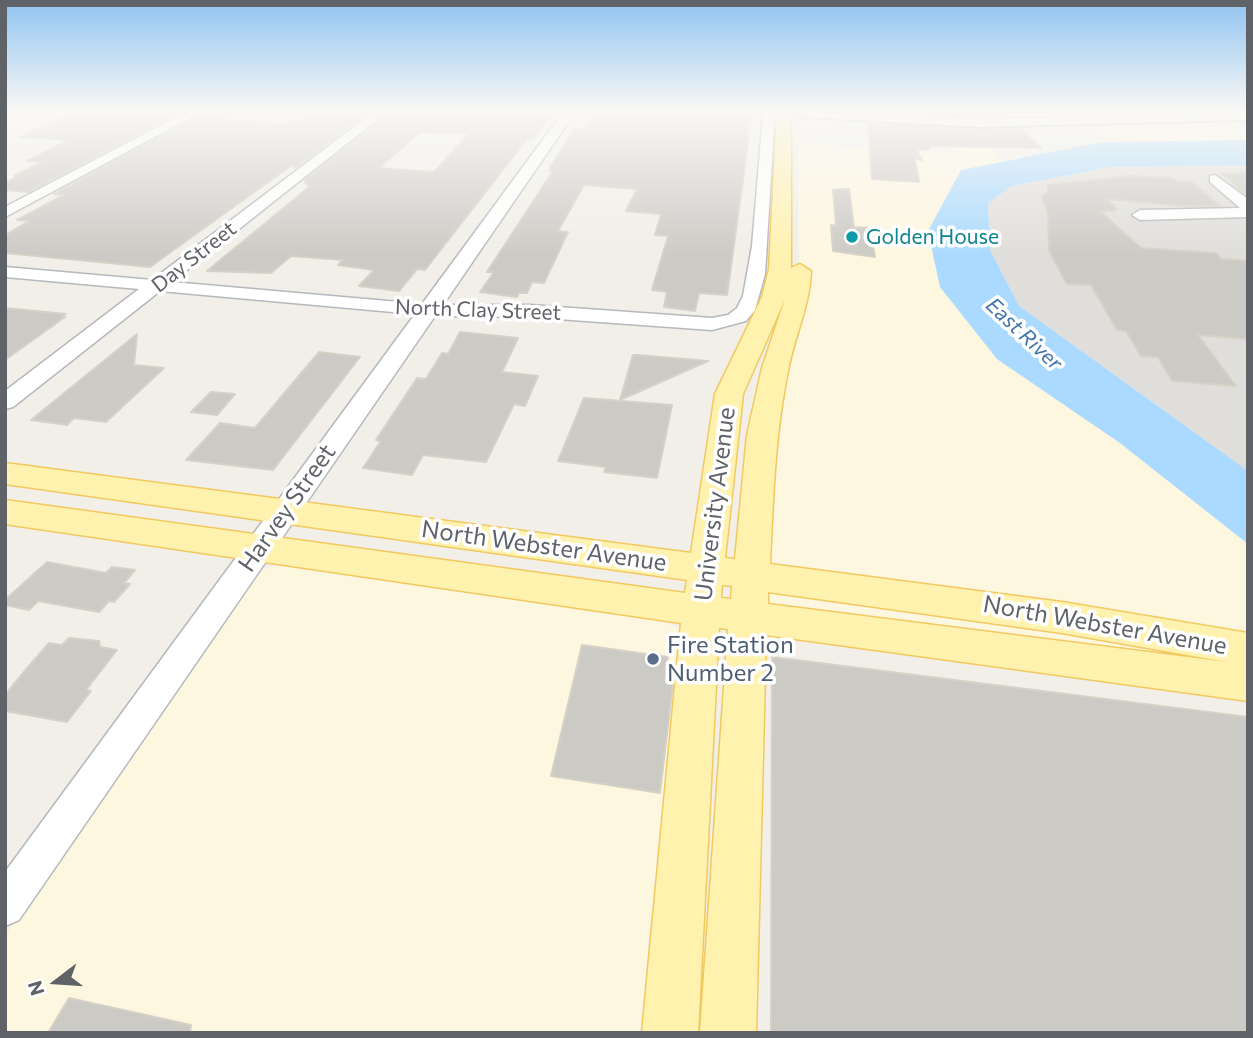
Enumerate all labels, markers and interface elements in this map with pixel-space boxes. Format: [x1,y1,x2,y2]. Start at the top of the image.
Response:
street label: Day Street [147,216,241,298]
place label: Golden House [866,224,999,250]
marker: Golden House [844,229,860,245]
water label: East River [981,292,1067,376]
street label: North Clay Street [395,295,561,325]
street label: University Avenue [689,405,741,603]
street label: Harvey Street [232,439,342,577]
street label: North Webster Avenue [420,515,668,577]
street label: North Webster Avenue [981,589,1229,661]
place label: Fire Station Number 2 [667,631,794,687]
marker: Fire Station Number 2 [645,651,661,667]
north arrow [21,947,91,1017]
text: N [22,978,49,998]

